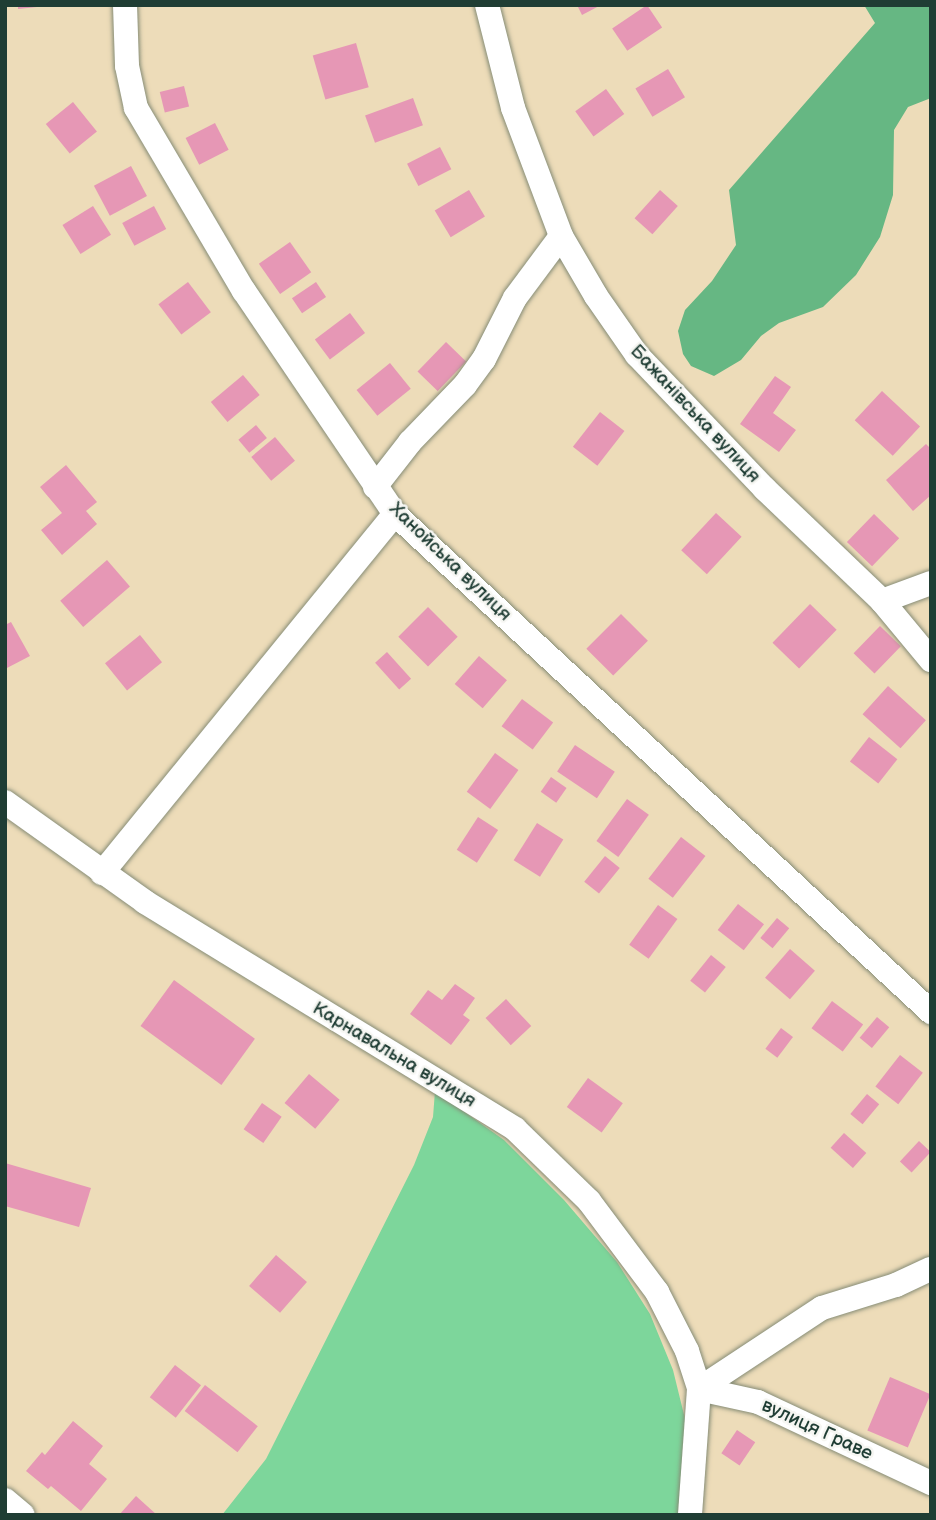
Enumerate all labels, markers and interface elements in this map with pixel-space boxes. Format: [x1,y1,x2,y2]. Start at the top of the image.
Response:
street label: Бажанівська вулиця [625,340,765,488]
street label: Ханойська вулиця [384,498,516,626]
street label: Карнавальна вулиця [308,997,480,1113]
street label: вулиця Граве [758,1394,876,1466]

